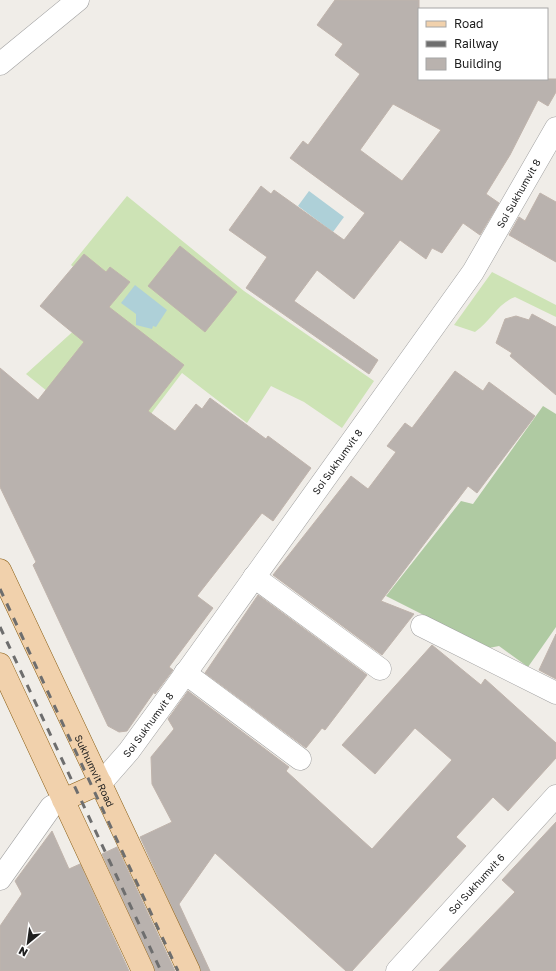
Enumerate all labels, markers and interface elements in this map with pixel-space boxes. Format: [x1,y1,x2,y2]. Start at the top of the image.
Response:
legend [418,8,548,80]
text: Road [454,16,483,31]
text: Railway [454,36,499,51]
text: Building [454,56,502,71]
street label: Soi Sukhumvit 8 [494,157,543,230]
street label: Soi Sukhumvit 8 [310,427,365,497]
street label: Soi Sukhumvit 8 [120,690,176,760]
street label: Sukhumvit Road [73,733,117,809]
street label: Soi Sukhumvit 6 [446,851,507,916]
north arrow [8,923,48,963]
text: N [16,944,30,960]

